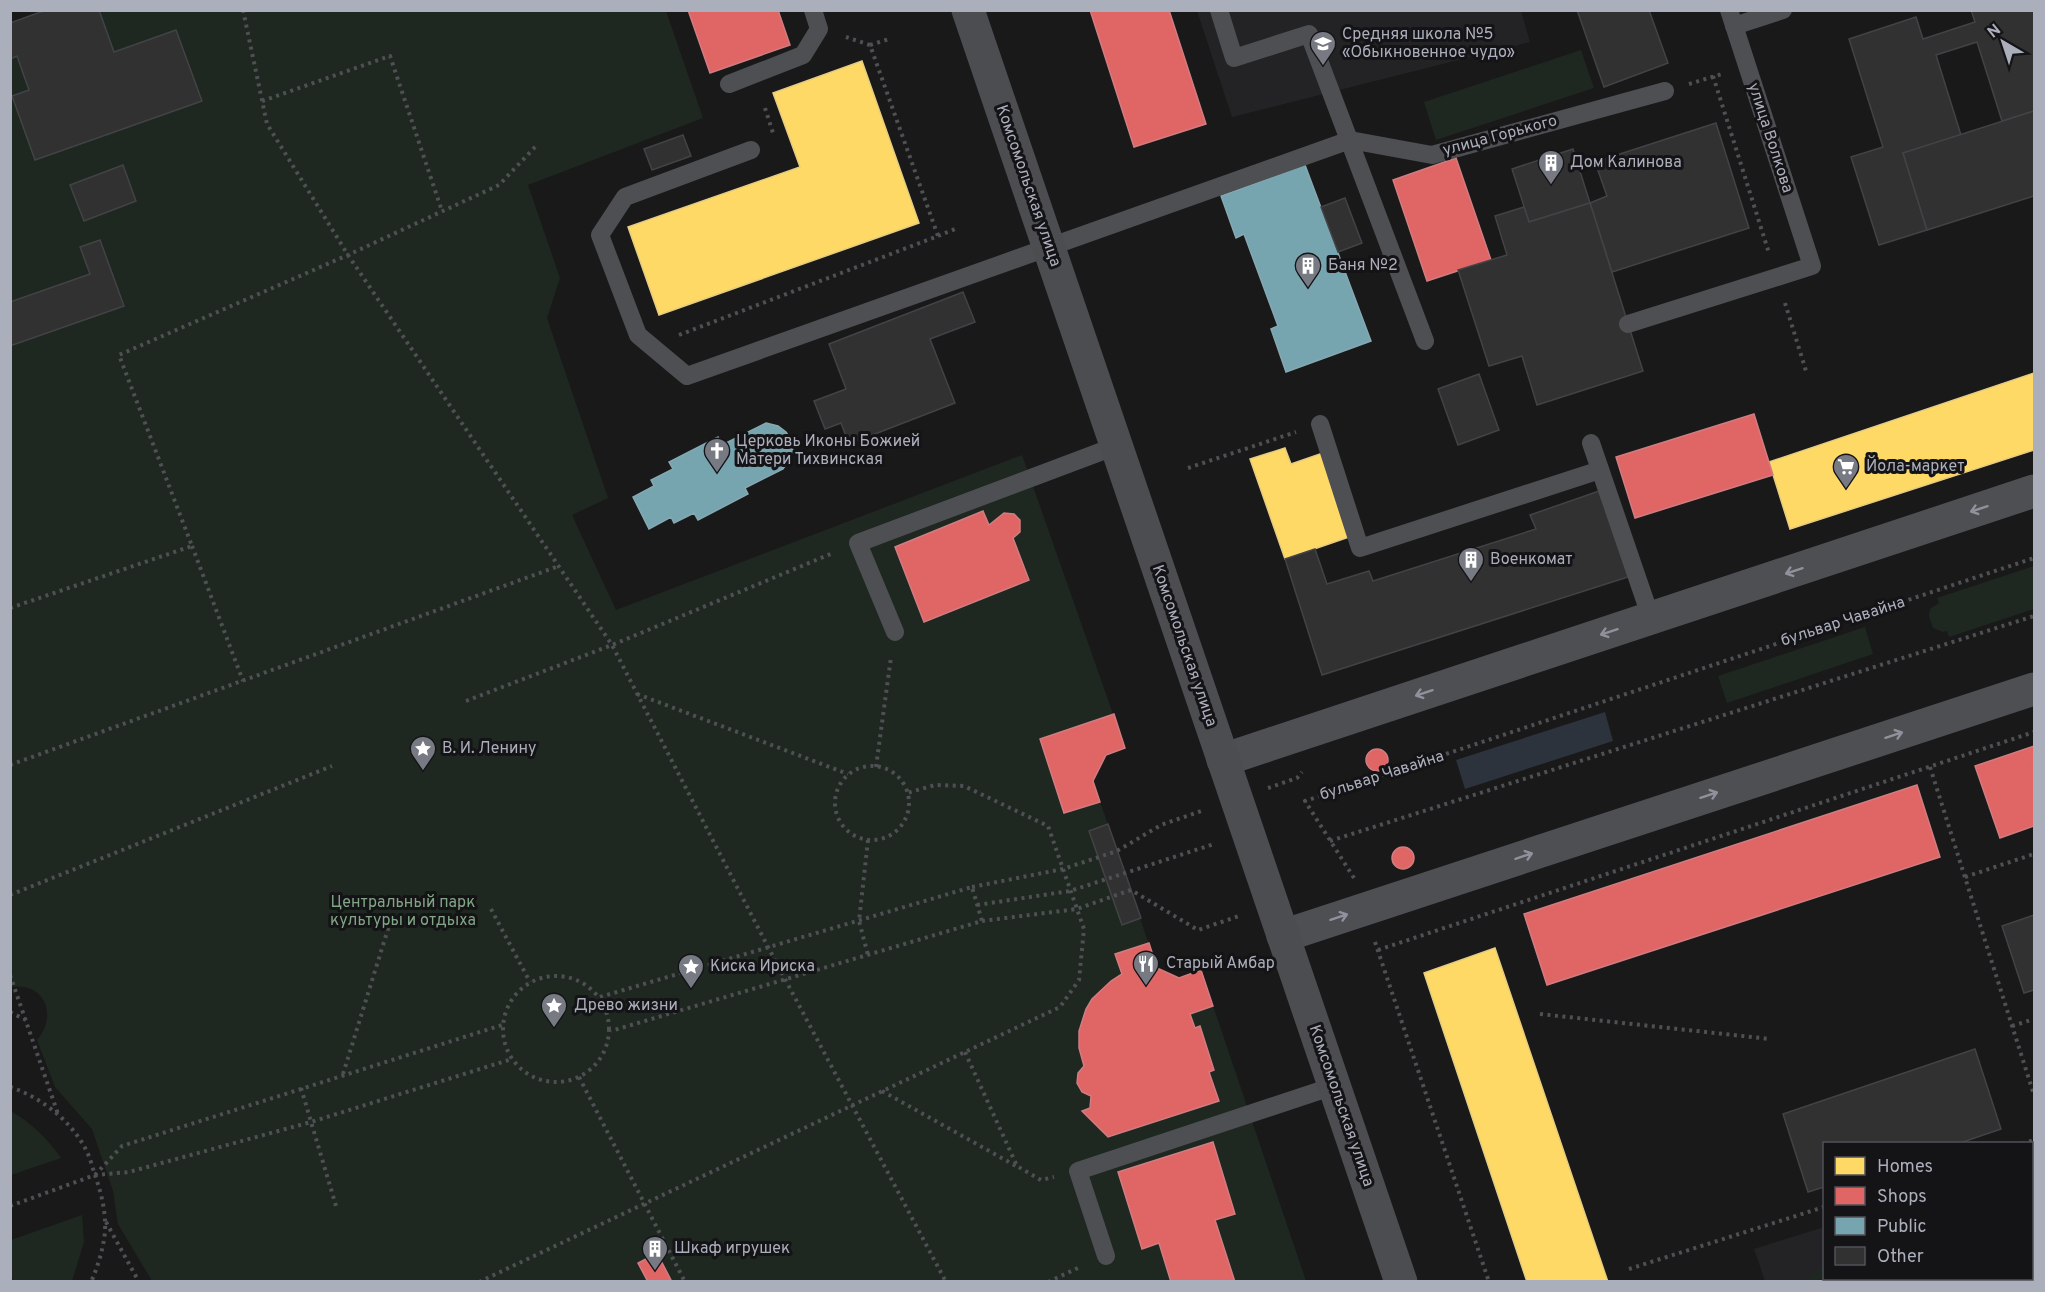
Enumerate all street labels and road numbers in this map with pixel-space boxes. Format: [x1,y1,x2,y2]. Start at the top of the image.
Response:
street label: улица Волкова [1743,80,1797,196]
street label: Комсомольская улица [991,103,1065,269]
street label: улица Горького [1441,111,1560,161]
street label: Комсомольская улица [1147,563,1221,729]
street label: бульвар Чавайна [1778,592,1908,652]
street label: бульвар Чавайна [1317,746,1447,806]
street label: Комсомольская улица [1304,1023,1378,1189]

